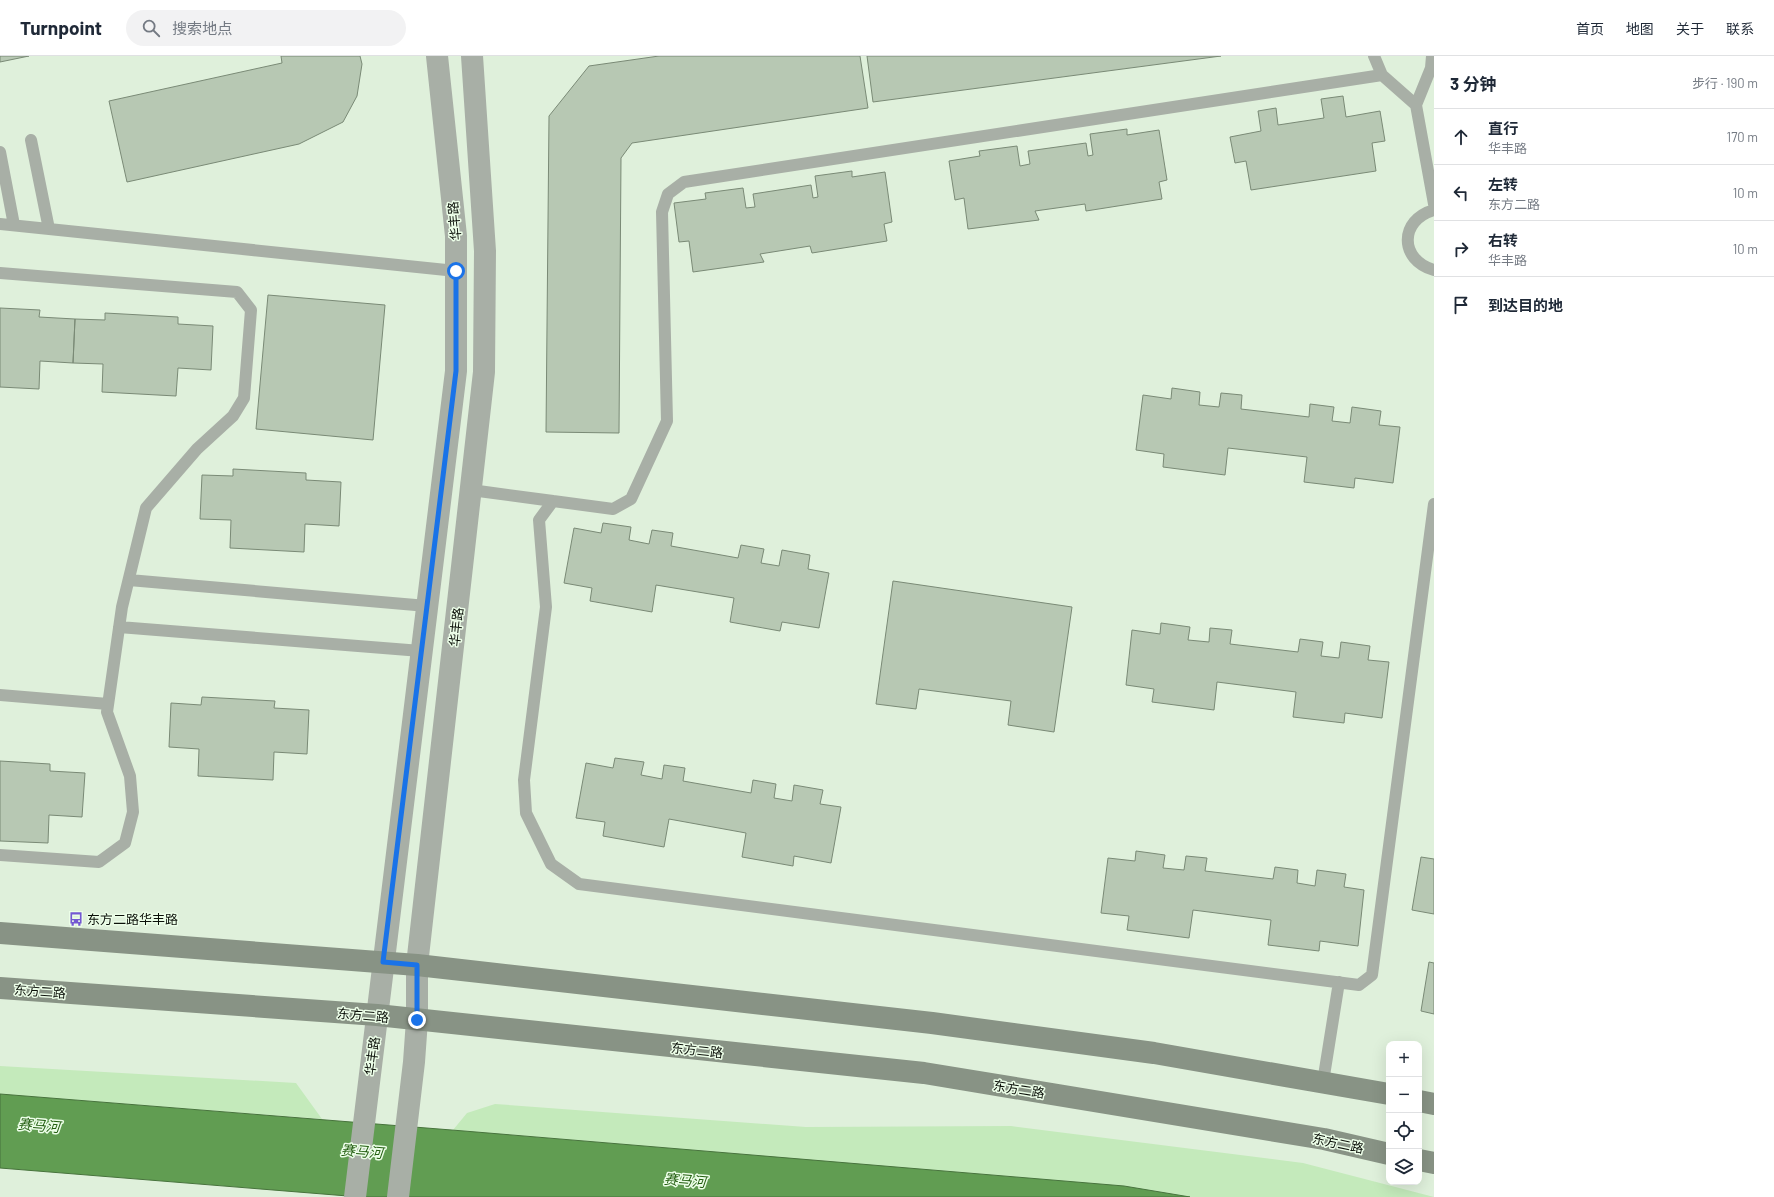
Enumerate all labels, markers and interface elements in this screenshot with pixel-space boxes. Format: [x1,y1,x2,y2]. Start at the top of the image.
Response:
search box [126,10,406,46]
text: Turnpoint [20,16,102,39]
icon: search [140,17,162,39]
text: 搜索地点 [172,19,232,37]
text: 首页 [1576,20,1604,37]
text: 地图 [1626,20,1654,37]
text: 关于 [1676,20,1704,37]
text: 联系 [1726,20,1754,37]
text: 3 分钟 [1450,73,1497,93]
text: 步行 · 190 m [1692,75,1758,91]
text: 直行 [1488,119,1518,137]
icon: ahead [1450,126,1472,148]
text: 170 m [1727,129,1758,145]
text: 华丰路 [1488,140,1527,156]
text: 左转 [1488,175,1518,193]
icon: left [1450,182,1472,204]
text: 10 m [1733,185,1758,201]
text: 东方二路 [1488,196,1540,212]
street label: 华丰路 [444,201,464,241]
text: 右转 [1488,231,1518,249]
icon: right [1450,238,1472,260]
text: 10 m [1733,241,1758,257]
text: 华丰路 [1488,252,1527,268]
route start [447,262,465,280]
icon: arrive [1450,294,1472,316]
text: 到达目的地 [1488,296,1563,314]
street label: 华丰路 [446,607,466,647]
bus stop icon: 东方二路华丰路 [68,911,84,927]
place label: 东方二路华丰路 [87,911,178,927]
street label: 东方二路 [13,981,67,1001]
street label: 东方二路 [336,1005,390,1025]
route end [408,1011,426,1029]
street label: 华丰路 [361,1036,383,1076]
street label: 东方二路 [670,1039,724,1061]
map controls [1386,1041,1422,1185]
button: + [1386,1041,1422,1077]
street label: 东方二路 [992,1077,1046,1101]
button: − [1386,1077,1422,1113]
button: locate [1386,1113,1422,1149]
water label: 赛马河 [17,1115,64,1136]
street label: 东方二路 [1311,1130,1365,1156]
water label: 赛马河 [340,1141,387,1162]
button: layers [1386,1149,1422,1185]
water label: 赛马河 [663,1170,710,1191]

